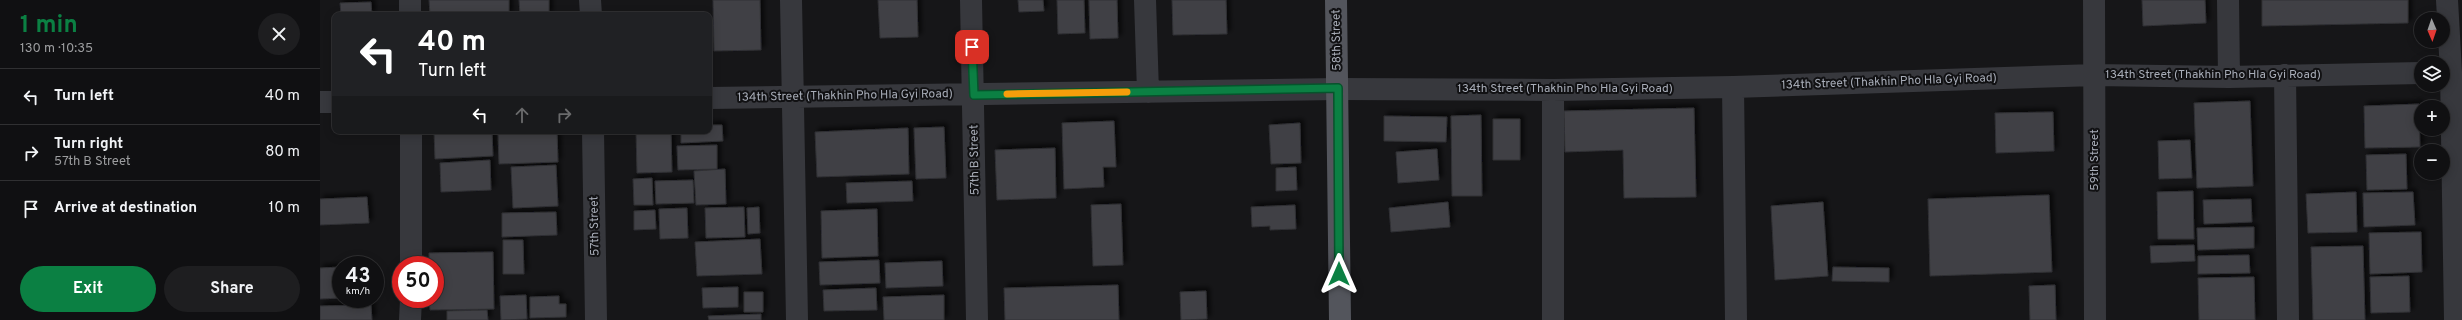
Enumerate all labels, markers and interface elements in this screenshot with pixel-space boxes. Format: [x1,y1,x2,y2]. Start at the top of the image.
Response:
street label: 58th Street [1328,9,1346,71]
text: 1 min [20,11,78,41]
north arrow [2414,12,2450,48]
map controls [2414,12,2450,180]
button: close [258,13,300,55]
text: 40 m [418,25,486,61]
icon: left [352,28,404,80]
pin [955,30,989,64]
icon: arrive [961,36,983,58]
text: 130 m · 10:35 [20,41,93,57]
button: layers [2414,56,2450,92]
text: Turn left [418,60,486,83]
street label: 134th Street (Thakhin Pho Hla Gyi Road) [2105,67,2321,83]
street label: 134th Street (Thakhin Pho Hla Gyi Road) [1781,70,1997,94]
street label: 134th Street (Thakhin Pho Hla Gyi Road) [1457,81,1673,97]
icon: left [20,86,42,108]
street label: 134th Street (Thakhin Pho Hla Gyi Road) [737,86,953,106]
text: Turn left [54,87,114,106]
text: 40 m [265,87,300,106]
button: + [2414,100,2450,136]
icon: left [469,104,491,126]
icon: ahead [511,104,533,126]
icon: right [553,104,575,126]
street label: 57th B Street [966,124,984,196]
street label: 59th Street [2087,129,2103,191]
text: Turn right [54,135,123,154]
icon: right [20,142,42,164]
text: 80 m [265,143,300,162]
button: − [2414,144,2450,180]
text: 57th B Street [54,154,131,170]
street label: 57th Street [586,196,604,256]
icon: arrive [20,198,42,220]
text: Arrive at destination [54,199,197,218]
text: 10 m [269,199,300,218]
position arrow [1318,253,1360,295]
speed limit sign: 50 [392,256,444,308]
text: 43 [346,264,370,290]
button: Exit [20,266,156,312]
button: Share [164,266,300,312]
text: km/h [346,285,370,298]

